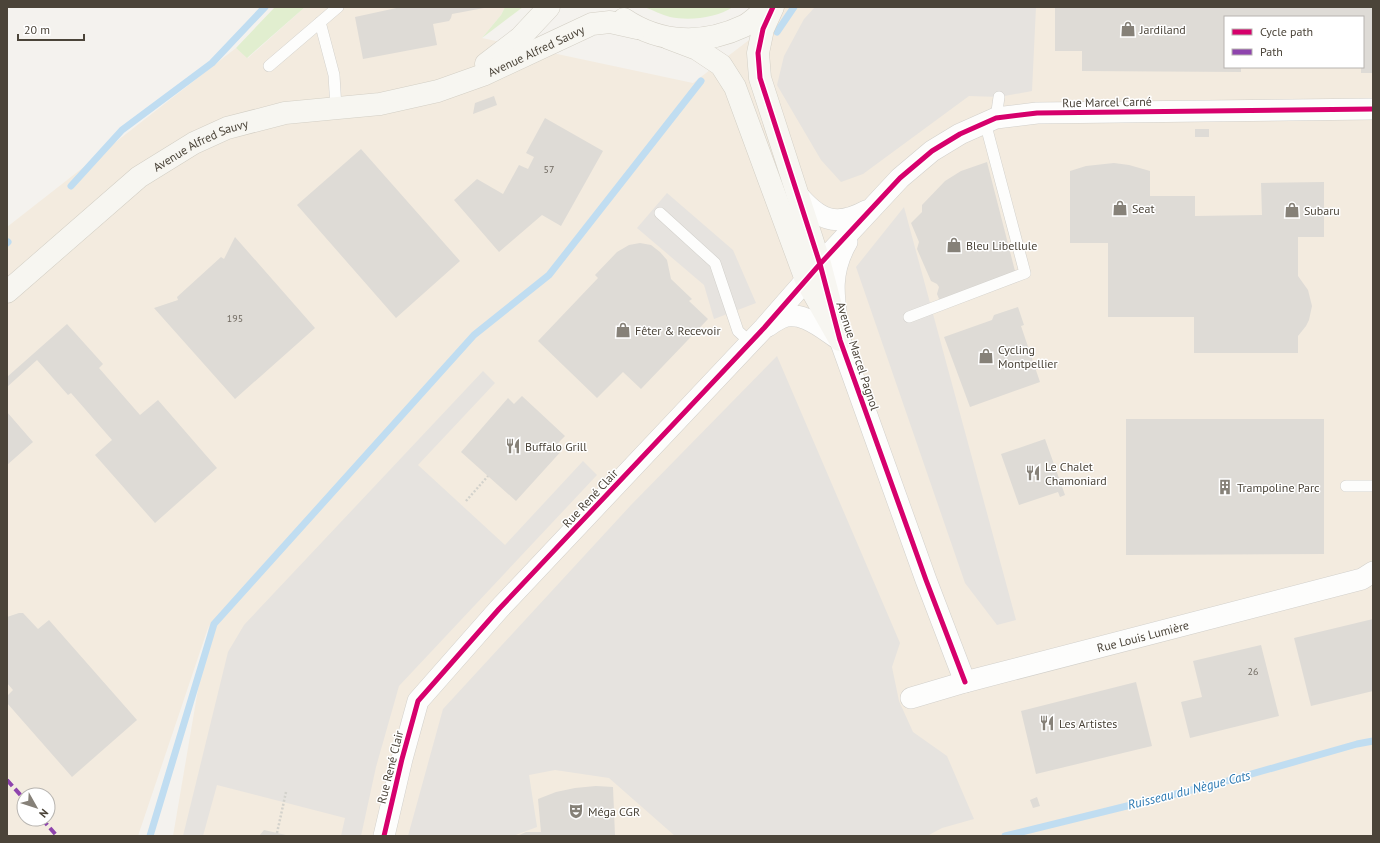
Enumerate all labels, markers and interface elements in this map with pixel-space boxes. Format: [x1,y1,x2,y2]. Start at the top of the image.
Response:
scale bar [18,16,84,42]
legend [1224,16,1364,68]
shop icon: Jardiland [1119,20,1137,38]
street label: Avenue Alfred Sauvy [485,21,587,79]
text: 20 m [24,22,50,37]
place label: Jardiland [1139,22,1186,37]
text: Cycle path [1260,24,1313,39]
text: Path [1260,44,1283,59]
street label: Rue Marcel Carné [1062,94,1152,110]
street label: Avenue Alfred Sauvy [150,115,250,174]
house number: 57 [544,163,554,176]
shop icon: Seat [1111,199,1129,217]
place label: Seat [1132,201,1155,216]
shop icon: Subaru [1283,201,1301,219]
place label: Subaru [1304,203,1340,218]
shop icon: Bleu Libellule [945,236,963,254]
place label: Bleu Libellule [966,238,1037,253]
street label: Avenue Marcel Pagnol [833,300,883,413]
house number: 195 [227,312,243,325]
shop icon: Fêter & Recevoir [614,321,632,339]
place label: Fêter & Recevoir [635,323,720,338]
place label: Cycling Montpellier [998,342,1058,371]
shop icon: Cycling Montpellier [977,347,995,365]
restaurant icon: Buffalo Grill [504,437,522,455]
place label: Buffalo Grill [525,439,587,454]
place label: Le Chalet Chamoniard [1045,459,1107,488]
restaurant icon: Le Chalet Chamoniard [1024,464,1042,482]
street label: Rue René Clair [559,465,621,531]
building icon: Trampoline Parc [1216,478,1234,496]
place label: Trampoline Parc [1237,480,1320,495]
street label: Rue Louis Lumière [1095,617,1190,655]
house number: 26 [1248,665,1258,678]
restaurant icon: Les Artistes [1038,714,1056,732]
place label: Les Artistes [1059,716,1117,731]
street label: Rue René Clair [374,729,406,805]
water label: Ruisseau du Nègue Cats [1126,766,1253,813]
north arrow [16,787,56,827]
theatre icon: Méga CGR [567,802,585,820]
place label: Méga CGR [588,804,640,819]
text: N [36,806,51,821]

